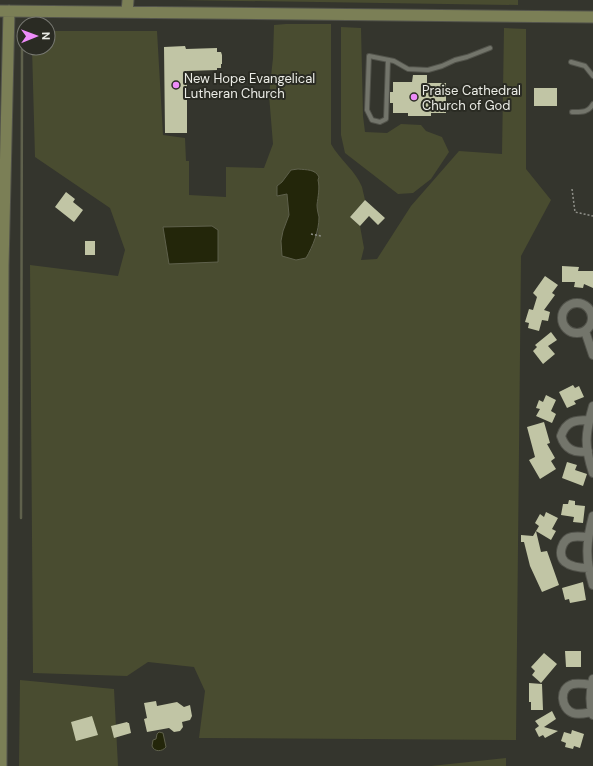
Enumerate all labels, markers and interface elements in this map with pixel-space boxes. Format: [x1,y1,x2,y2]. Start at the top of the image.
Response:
north arrow [16,16,56,56]
text: N [39,32,53,40]
place label: New Hope Evangelical Lutheran Church [184,70,315,102]
marker: New Hope Evangelical Lutheran Church [171,80,181,90]
place label: Praise Cathedral Church of God [422,82,521,114]
marker: Praise Cathedral Church of God [409,92,419,102]

